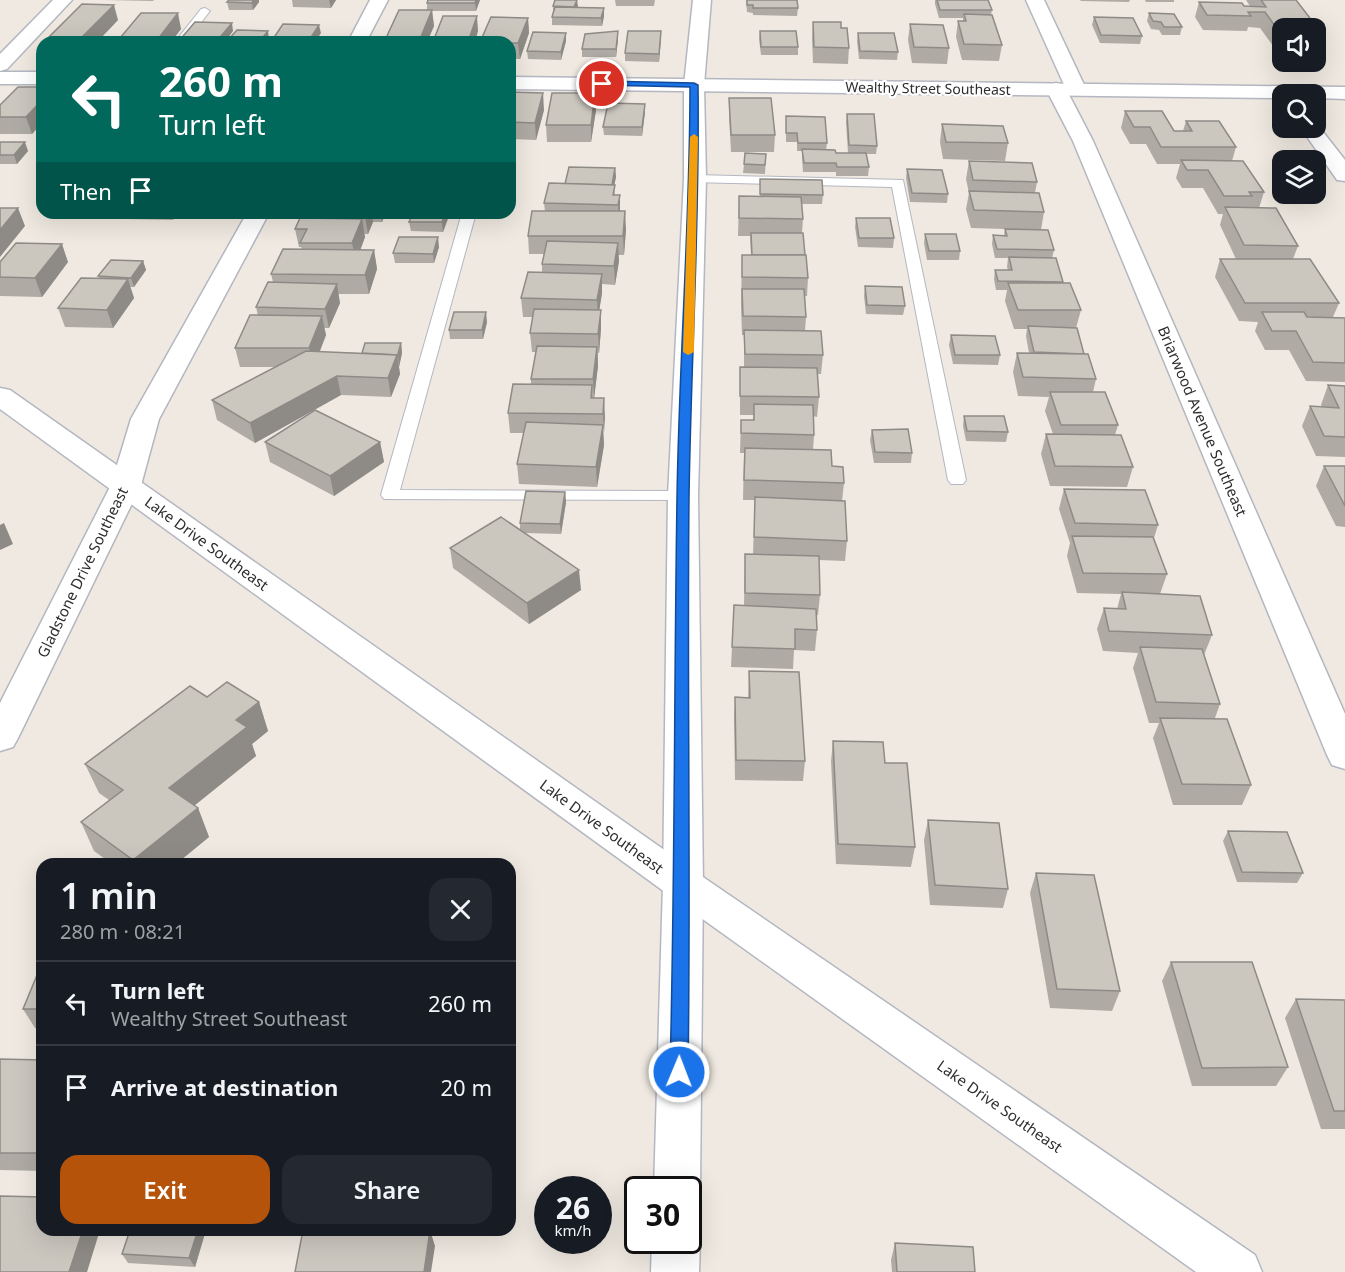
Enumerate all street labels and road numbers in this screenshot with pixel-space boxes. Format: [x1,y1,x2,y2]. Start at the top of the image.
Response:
street label: Wealthy Street Southeast [845,77,1011,99]
street label: Briarwood Avenue Southeast [1154,323,1252,520]
street label: Gladstone Drive Southeast [32,483,132,661]
street label: Lake Drive Southeast [141,491,273,595]
street label: Lake Drive Southeast [536,774,668,878]
street label: Lake Drive Southeast [933,1055,1067,1157]

